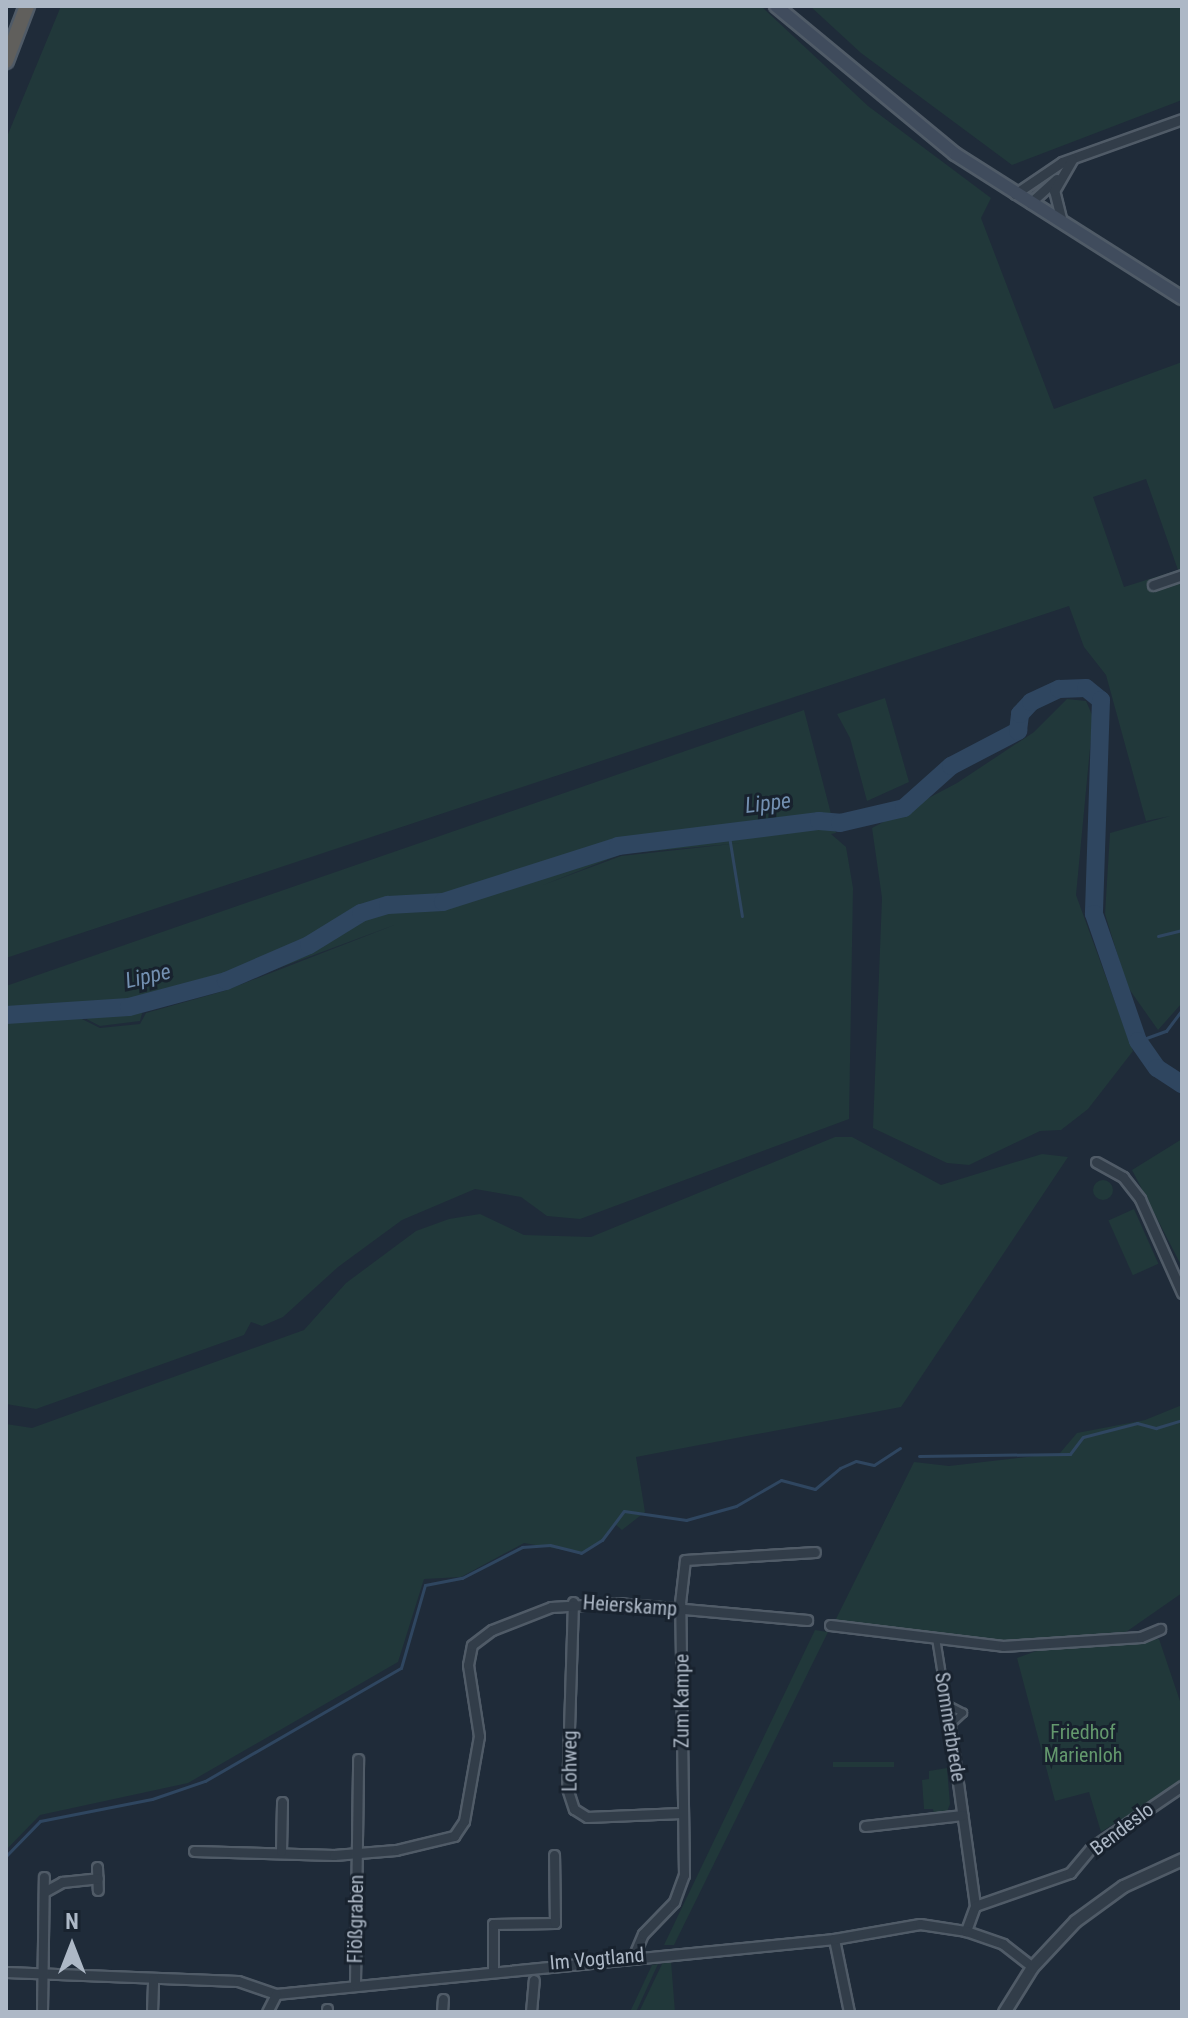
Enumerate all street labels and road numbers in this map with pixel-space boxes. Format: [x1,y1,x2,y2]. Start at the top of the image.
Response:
street label: Heierskamp [582,1591,678,1621]
street label: Zum Kampe [670,1654,694,1748]
street label: Sommerbrede [930,1671,970,1783]
street label: Lohweg [558,1730,582,1792]
street label: Bendeslo [1086,1797,1158,1861]
street label: Flößgraben [343,1874,369,1964]
street label: Im Vogtland [549,1943,645,1975]

